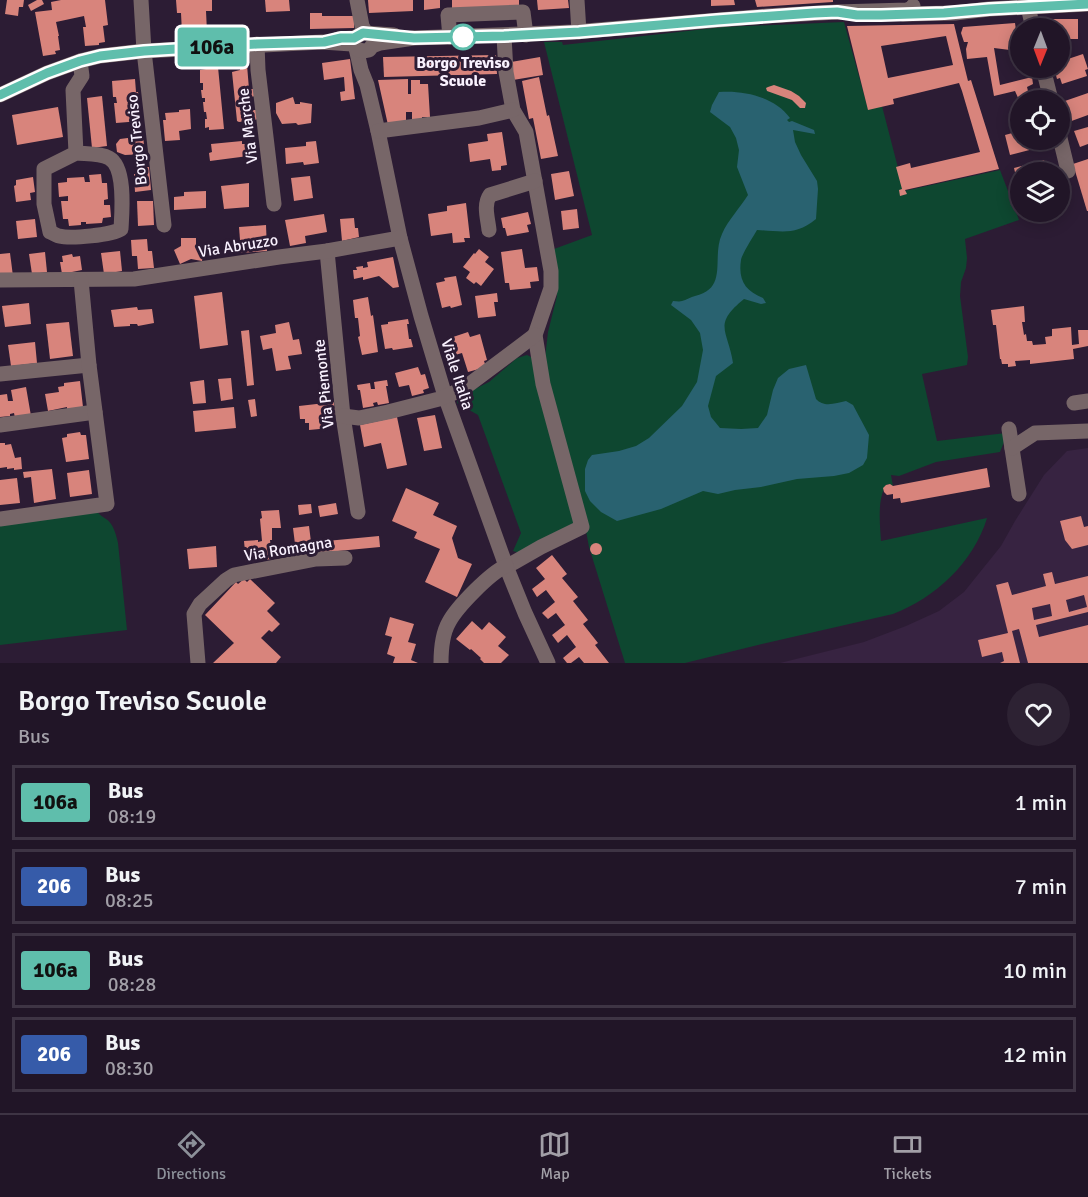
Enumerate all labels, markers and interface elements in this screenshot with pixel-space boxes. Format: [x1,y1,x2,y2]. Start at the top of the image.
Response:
north arrow [1010,18,1070,78]
map controls [1010,18,1070,222]
marker: Borgo Treviso Scuole [450,24,476,50]
line badge: 106a [170,28,254,66]
text: 106a [190,34,234,60]
place label: Borgo Treviso Scuole [416,53,510,91]
street label: Via Marche [233,87,263,165]
button: locate [1010,90,1070,150]
street label: Borgo Treviso [122,93,152,186]
button: layers [1010,162,1070,222]
street label: Via Abruzzo [197,230,279,262]
street label: Viale Italia [436,336,478,412]
street label: Via Piemonte [309,338,339,430]
street label: Via Romagna [243,532,334,566]
button: heart [1007,683,1070,746]
text: Borgo Treviso Scuole [18,684,267,718]
text: Bus [18,724,50,749]
text: Bus [108,777,143,804]
text: 106a [33,789,78,815]
text: 1 min [1015,789,1067,816]
text: 08:19 [108,804,156,829]
text: Bus [105,861,140,888]
text: 206 [37,873,71,899]
text: 7 min [1015,873,1067,900]
text: 08:25 [105,888,154,913]
text: Bus [108,945,143,972]
text: 106a [33,957,78,983]
text: 10 min [1003,957,1067,984]
text: 08:28 [108,972,156,997]
text: Bus [105,1029,140,1056]
text: 206 [37,1041,71,1067]
text: 12 min [1003,1041,1067,1068]
text: 08:30 [105,1056,154,1081]
tab: Directions [156,1128,226,1184]
tab: Map [538,1128,571,1184]
tab: Tickets [884,1128,932,1184]

